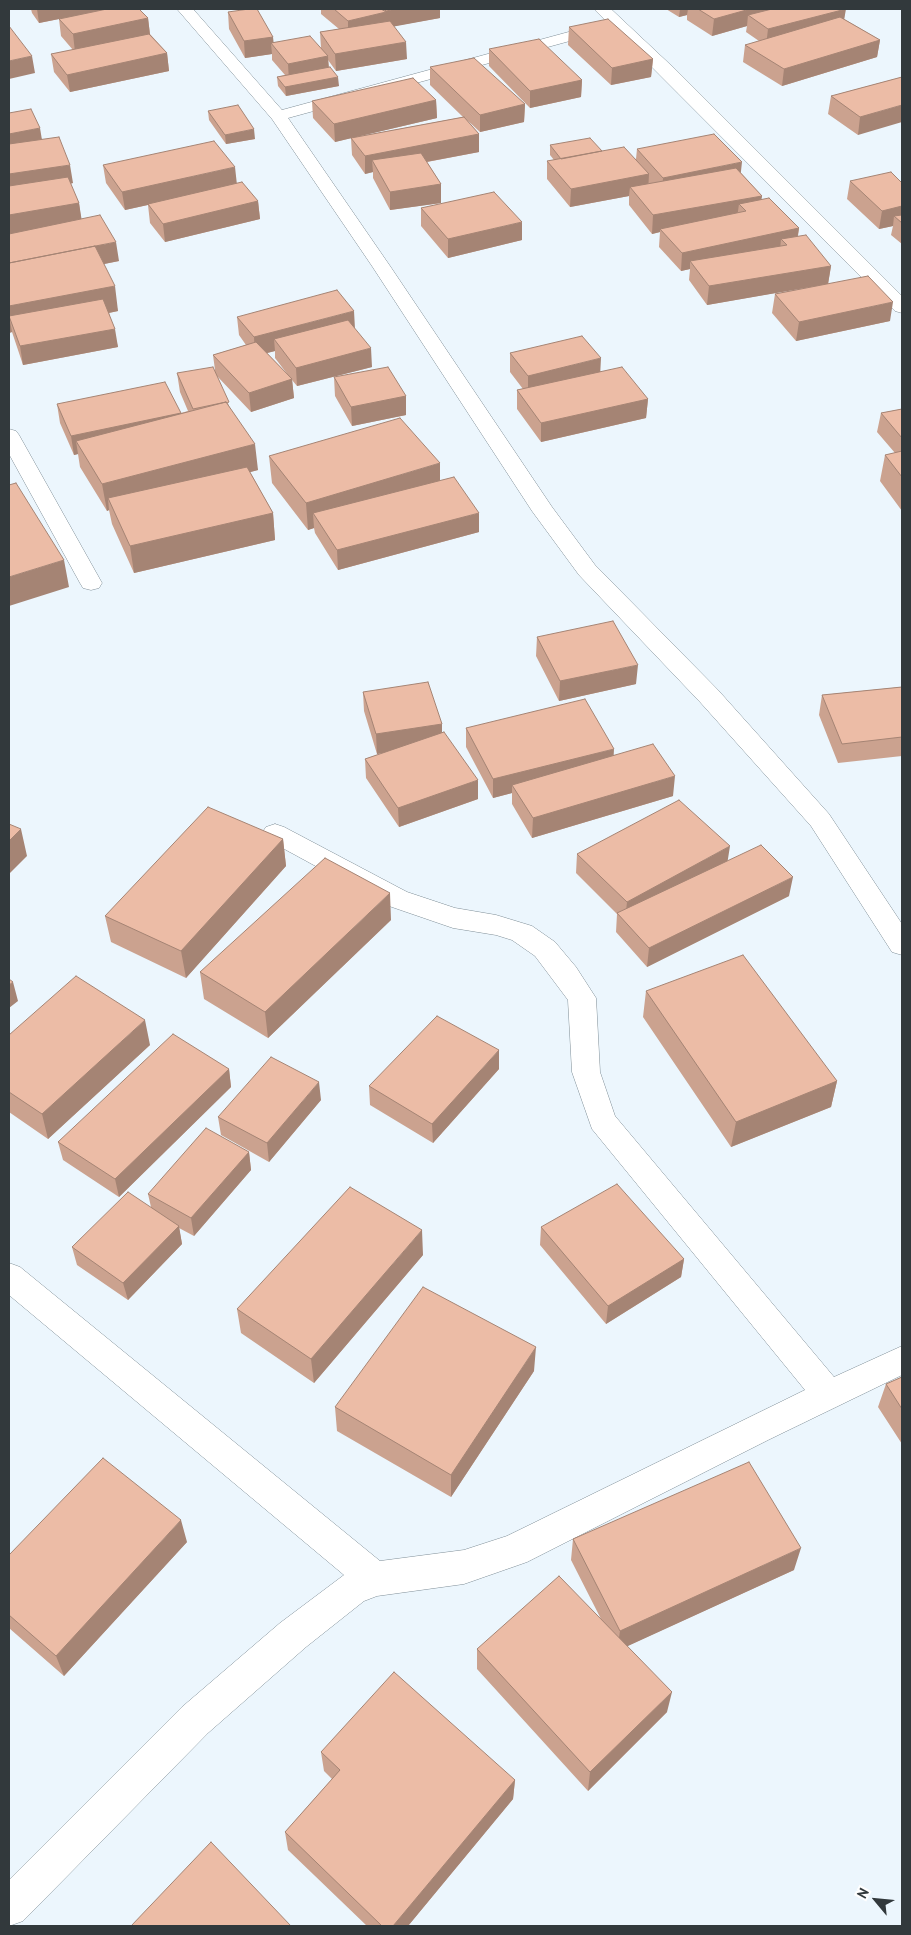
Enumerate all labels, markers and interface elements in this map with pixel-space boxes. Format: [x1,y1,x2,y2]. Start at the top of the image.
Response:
north arrow [851,1875,901,1925]
text: N [853,1885,873,1901]

